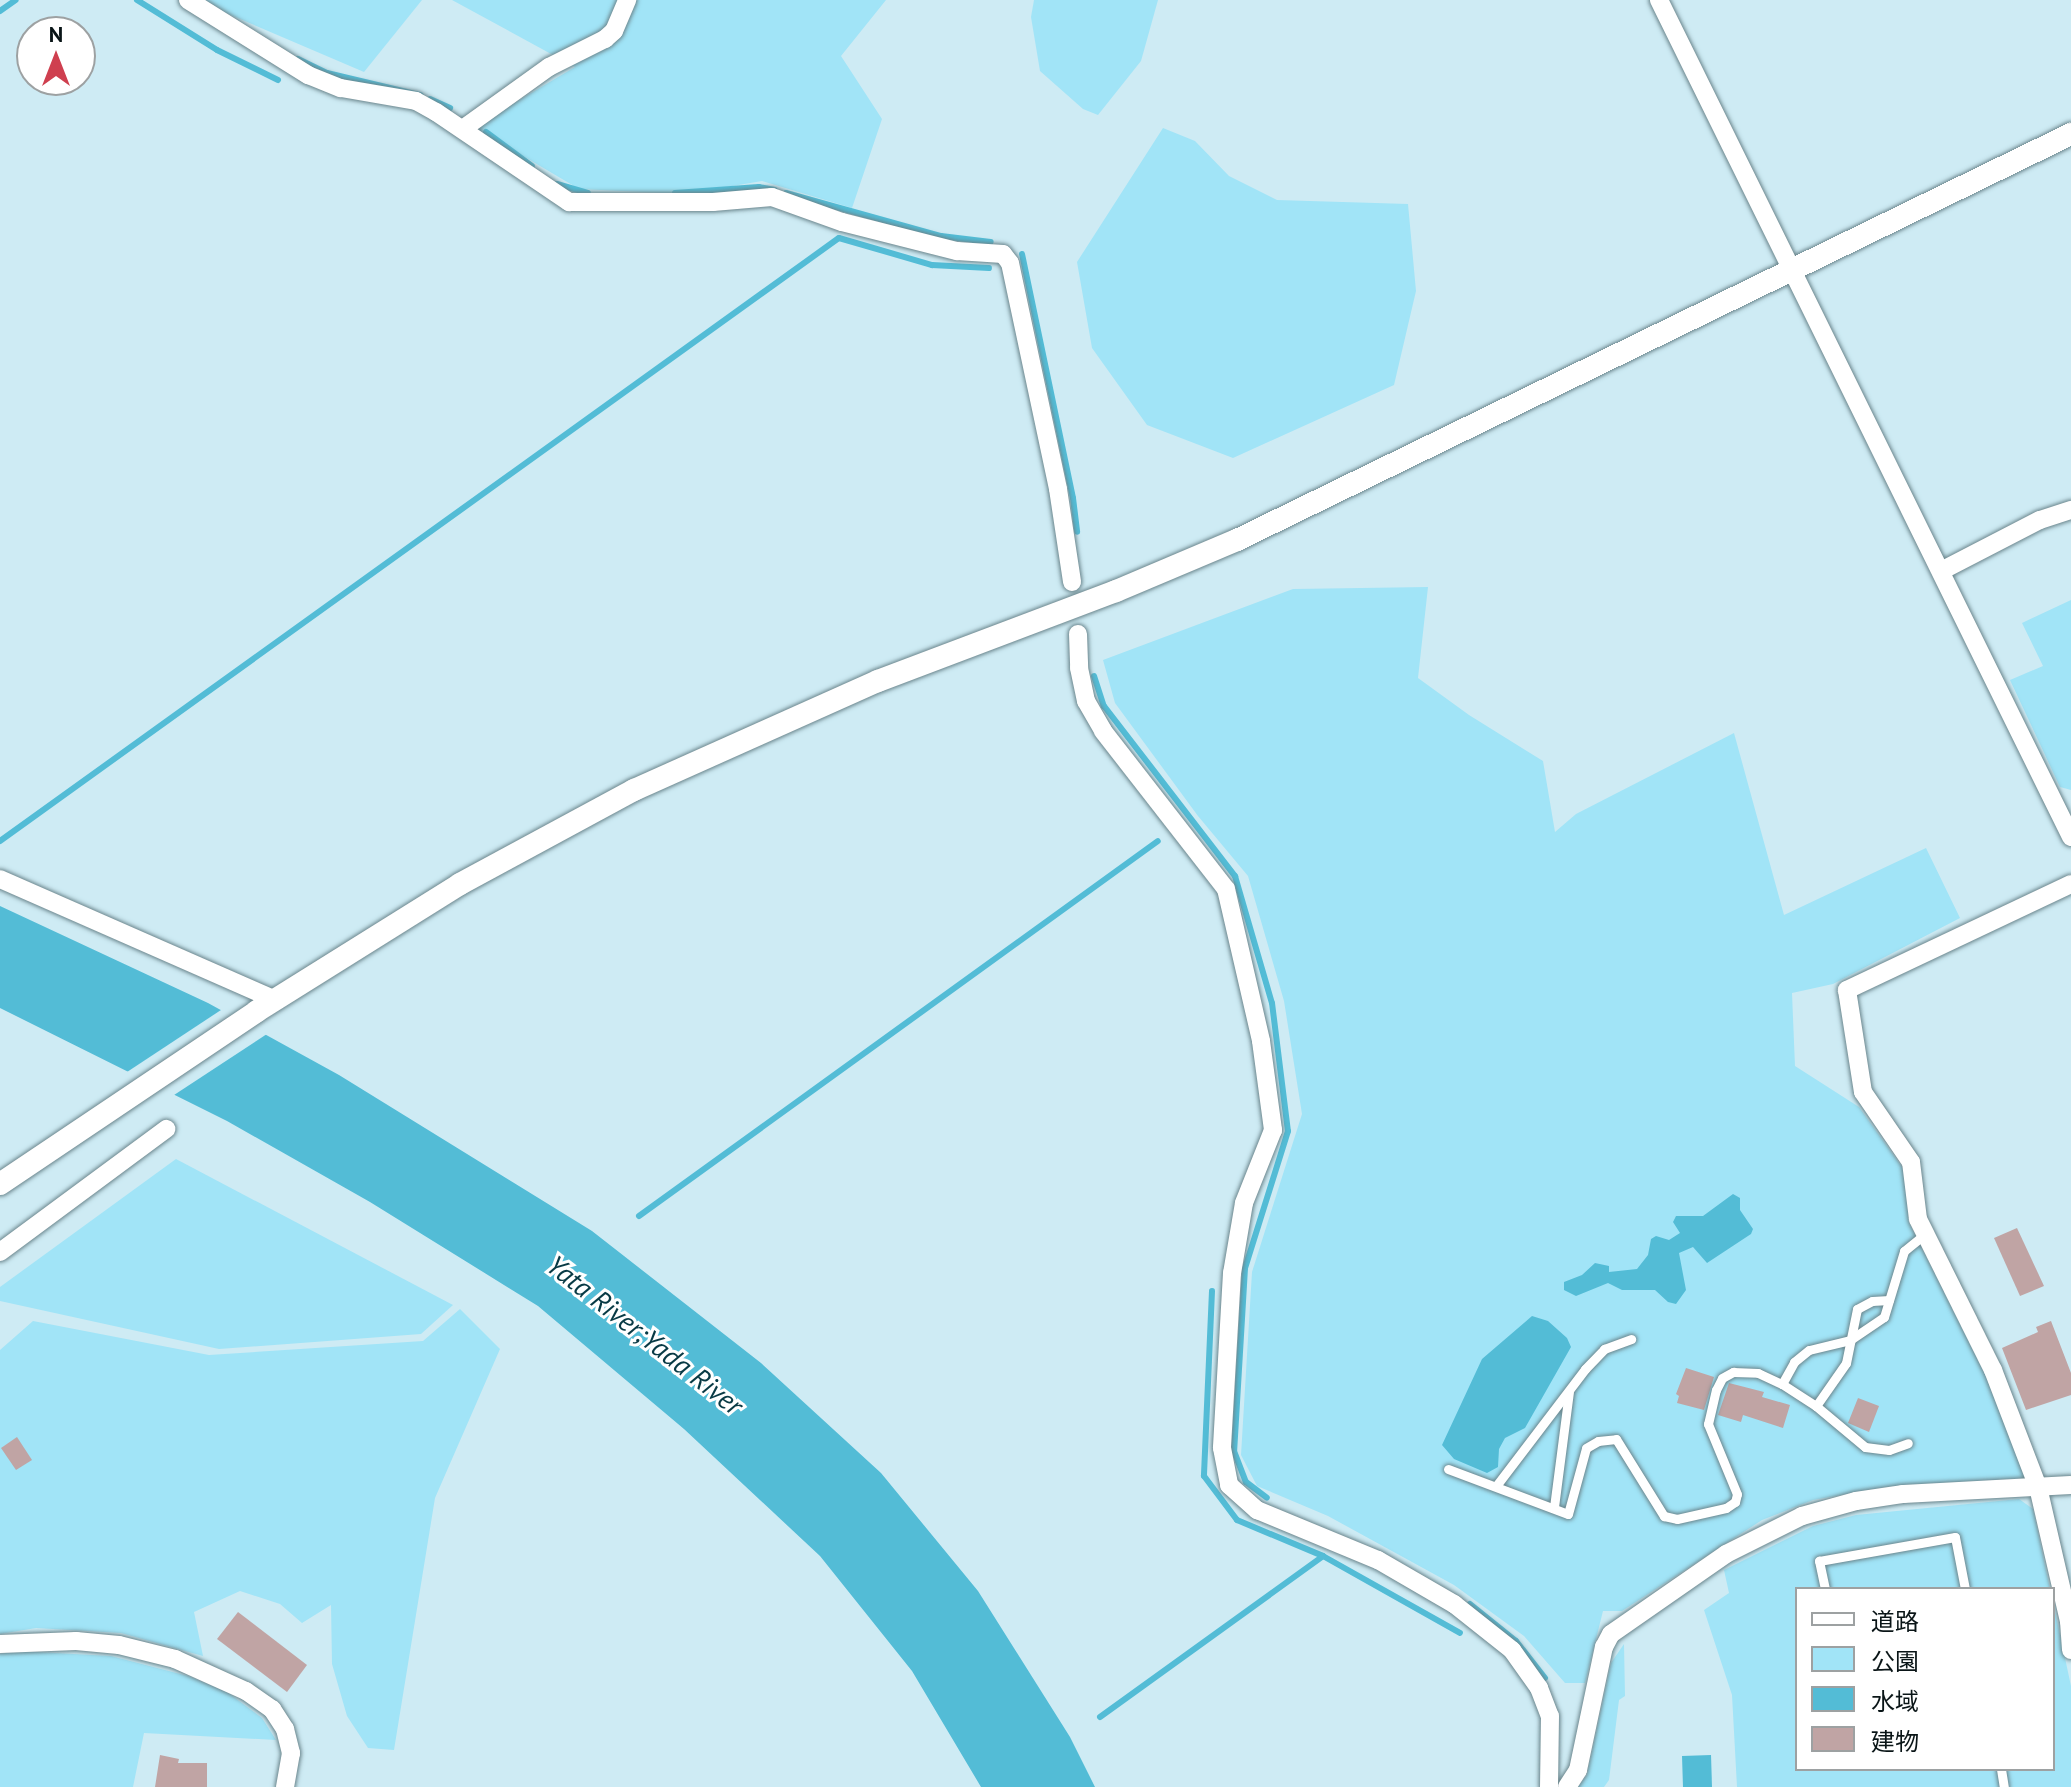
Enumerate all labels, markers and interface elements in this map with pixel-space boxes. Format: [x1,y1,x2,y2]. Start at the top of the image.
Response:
north arrow [16,16,96,96]
text: N [49,20,63,48]
water label: Yata River;Yada River [540,1248,750,1422]
legend [1795,1587,2055,1771]
text: 道路 [1871,1606,1919,1637]
text: 公園 [1871,1646,1919,1677]
text: 水域 [1871,1686,1919,1717]
text: 建物 [1871,1726,1919,1757]

